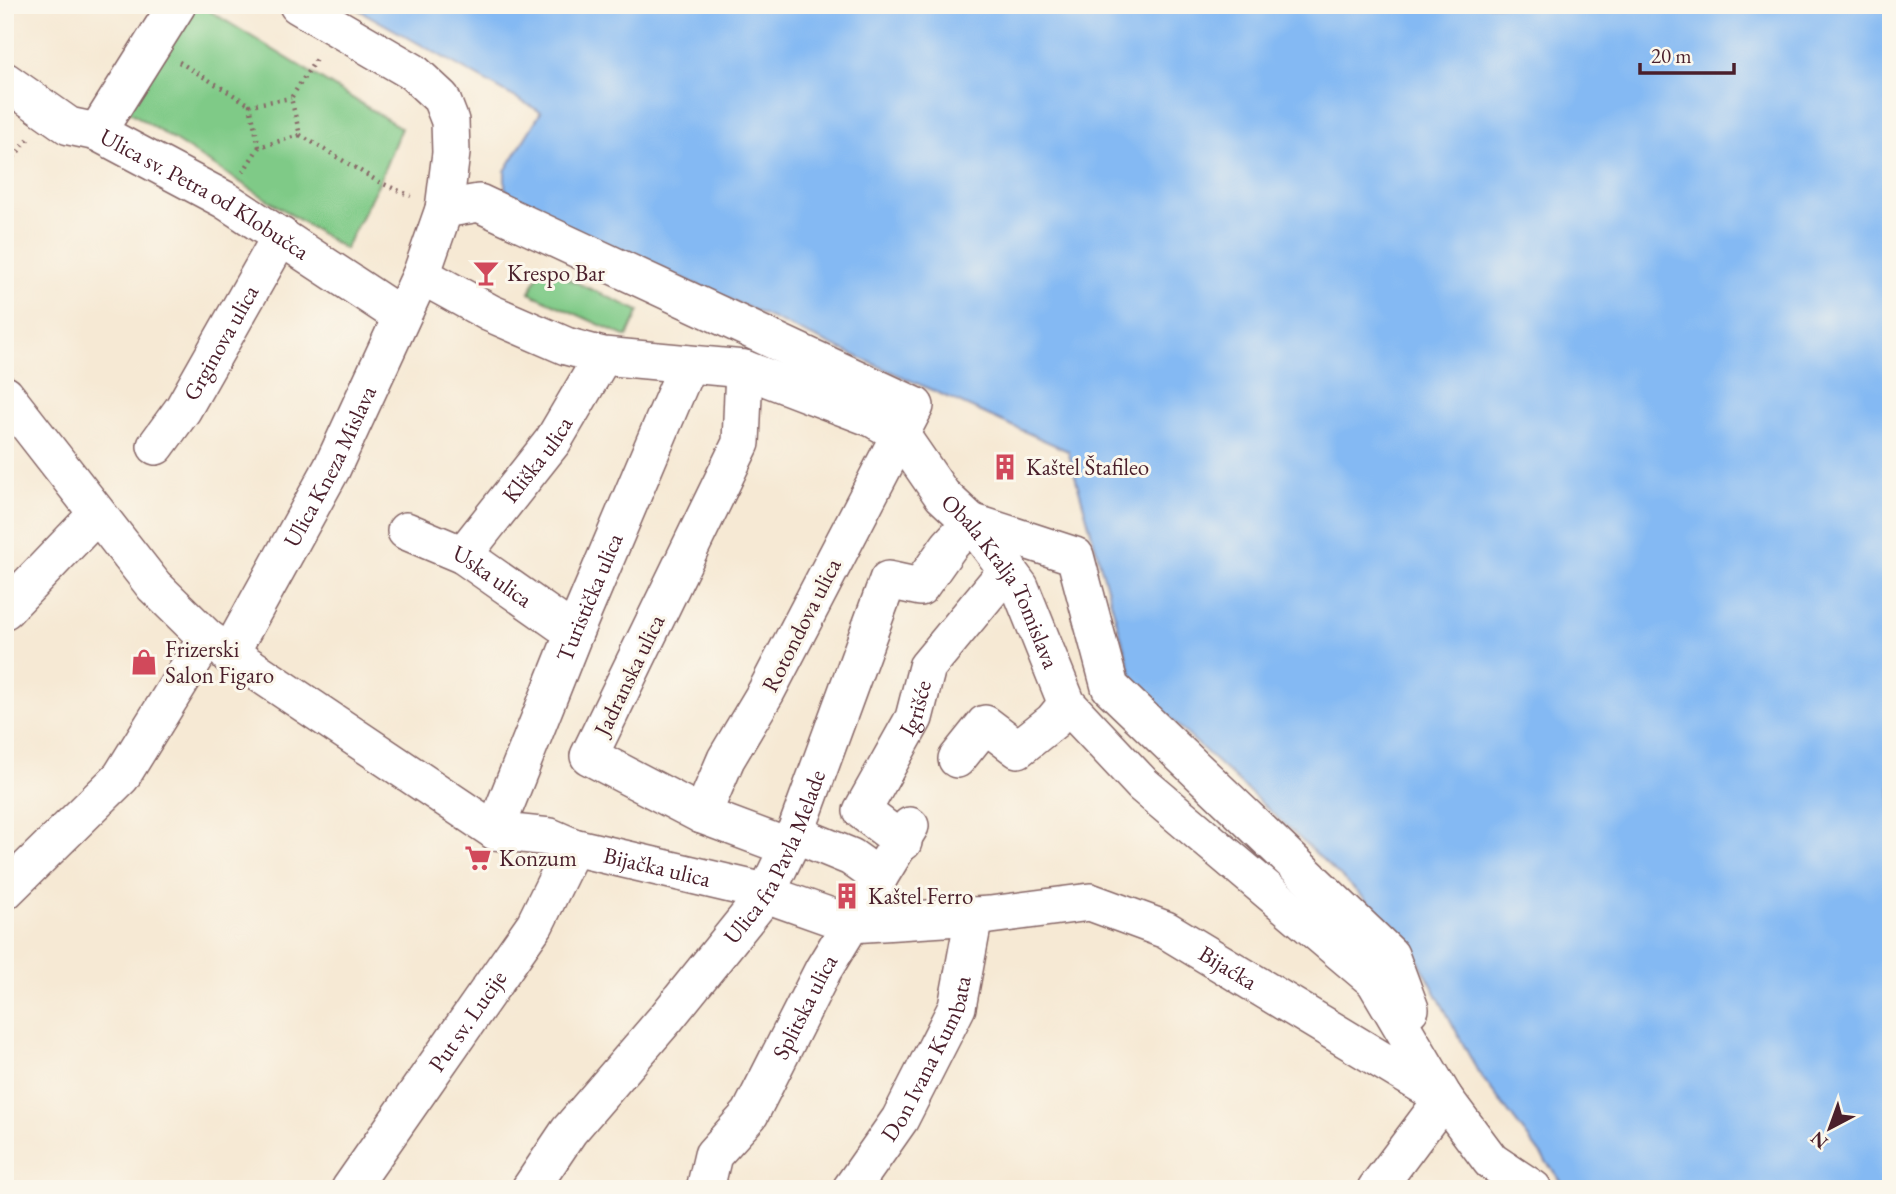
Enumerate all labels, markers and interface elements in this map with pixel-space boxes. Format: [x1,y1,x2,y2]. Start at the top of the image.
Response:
scale bar [1640,32,1735,76]
text: 20 m [1651,42,1692,69]
street label: Ulica sv. Petra od Klobučca [95,121,316,267]
bar icon: Krespo Bar [471,258,501,288]
place label: Krespo Bar [507,258,605,288]
street label: Grginova ulica [176,279,266,406]
street label: Ulica Kneza Mislava [276,380,383,552]
street label: Kliška ulica [495,410,579,509]
building icon: Kaštel Štafileo [990,452,1020,482]
place label: Kaštel Štafileo [1026,452,1149,482]
street label: Obala Kralja Tomislava [935,487,1067,674]
street label: Turistička ulica [549,528,630,666]
street label: Uska ulica [449,538,539,615]
street label: Rotondova ulica [754,552,848,697]
street label: Jadranska ulica [586,609,672,742]
place label: Frizerski Salon Figaro [165,634,274,690]
shop icon: Frizerski Salon Figaro [129,647,159,677]
street label: Igrišće [892,677,938,741]
street label: Ulica fra Pavla Melade [717,766,832,950]
street label: Bijačka ulica [601,840,714,894]
supermarket icon: Konzum [463,843,493,873]
place label: Konzum [499,843,577,873]
building icon: Kaštel Ferro [832,881,862,911]
place label: Kaštel Ferro [868,881,973,911]
street label: Bijaćka [1193,938,1263,997]
street label: Splitska ulica [765,948,845,1064]
street label: Put sv. Lucije [421,964,513,1078]
street label: Don Ivana Kumbata [874,973,978,1147]
north arrow [1794,1092,1864,1162]
text: N [1805,1126,1833,1155]

